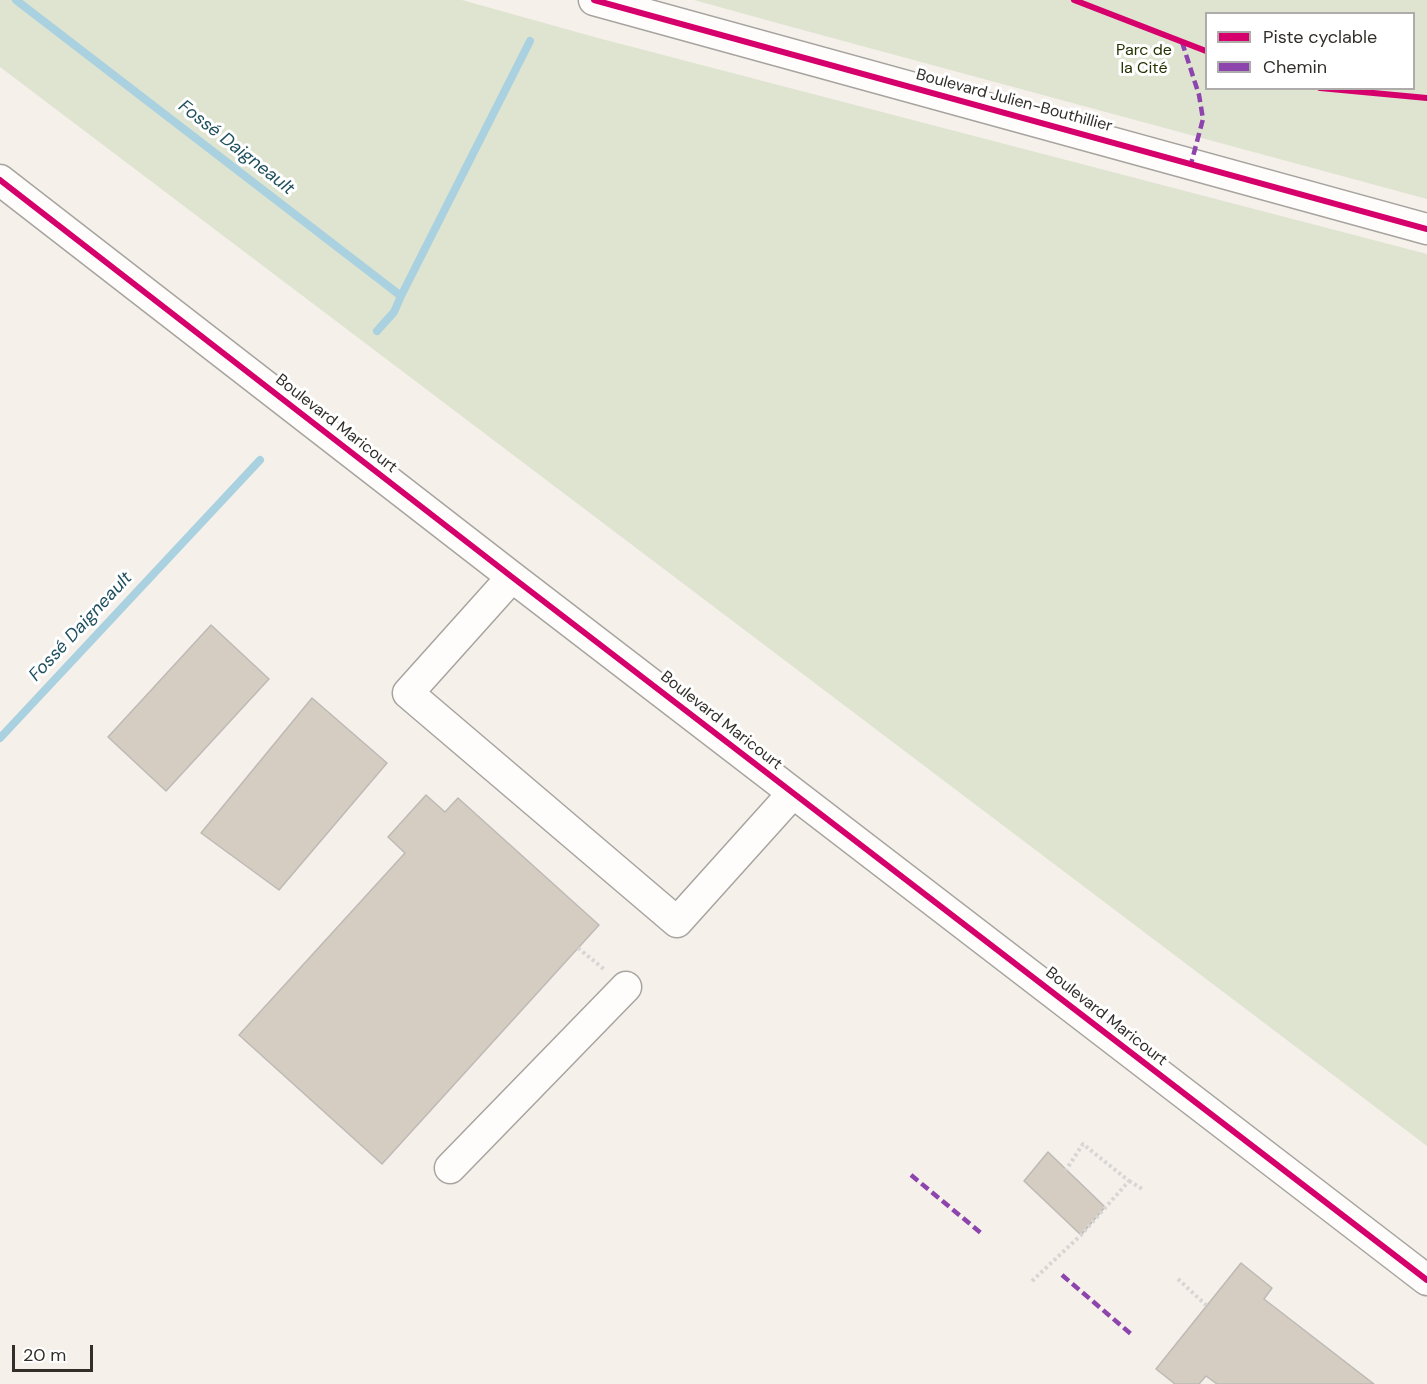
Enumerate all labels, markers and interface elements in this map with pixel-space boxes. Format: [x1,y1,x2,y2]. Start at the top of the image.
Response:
legend [1205,12,1415,90]
text: Piste cyclable [1263,25,1377,49]
park label: Parc de la Cité [1116,41,1172,79]
text: Chemin [1263,55,1327,79]
street label: Boulevard Julien-Bouthillier [914,66,1114,136]
water label: Fossé Daigneault [174,96,298,200]
street label: Boulevard Maricourt [271,371,401,477]
water label: Fossé Daigneault [25,568,137,686]
street label: Boulevard Maricourt [656,668,786,774]
street label: Boulevard Maricourt [1041,964,1171,1070]
scale bar [15,1333,96,1371]
text: 20 m [23,1343,66,1367]

